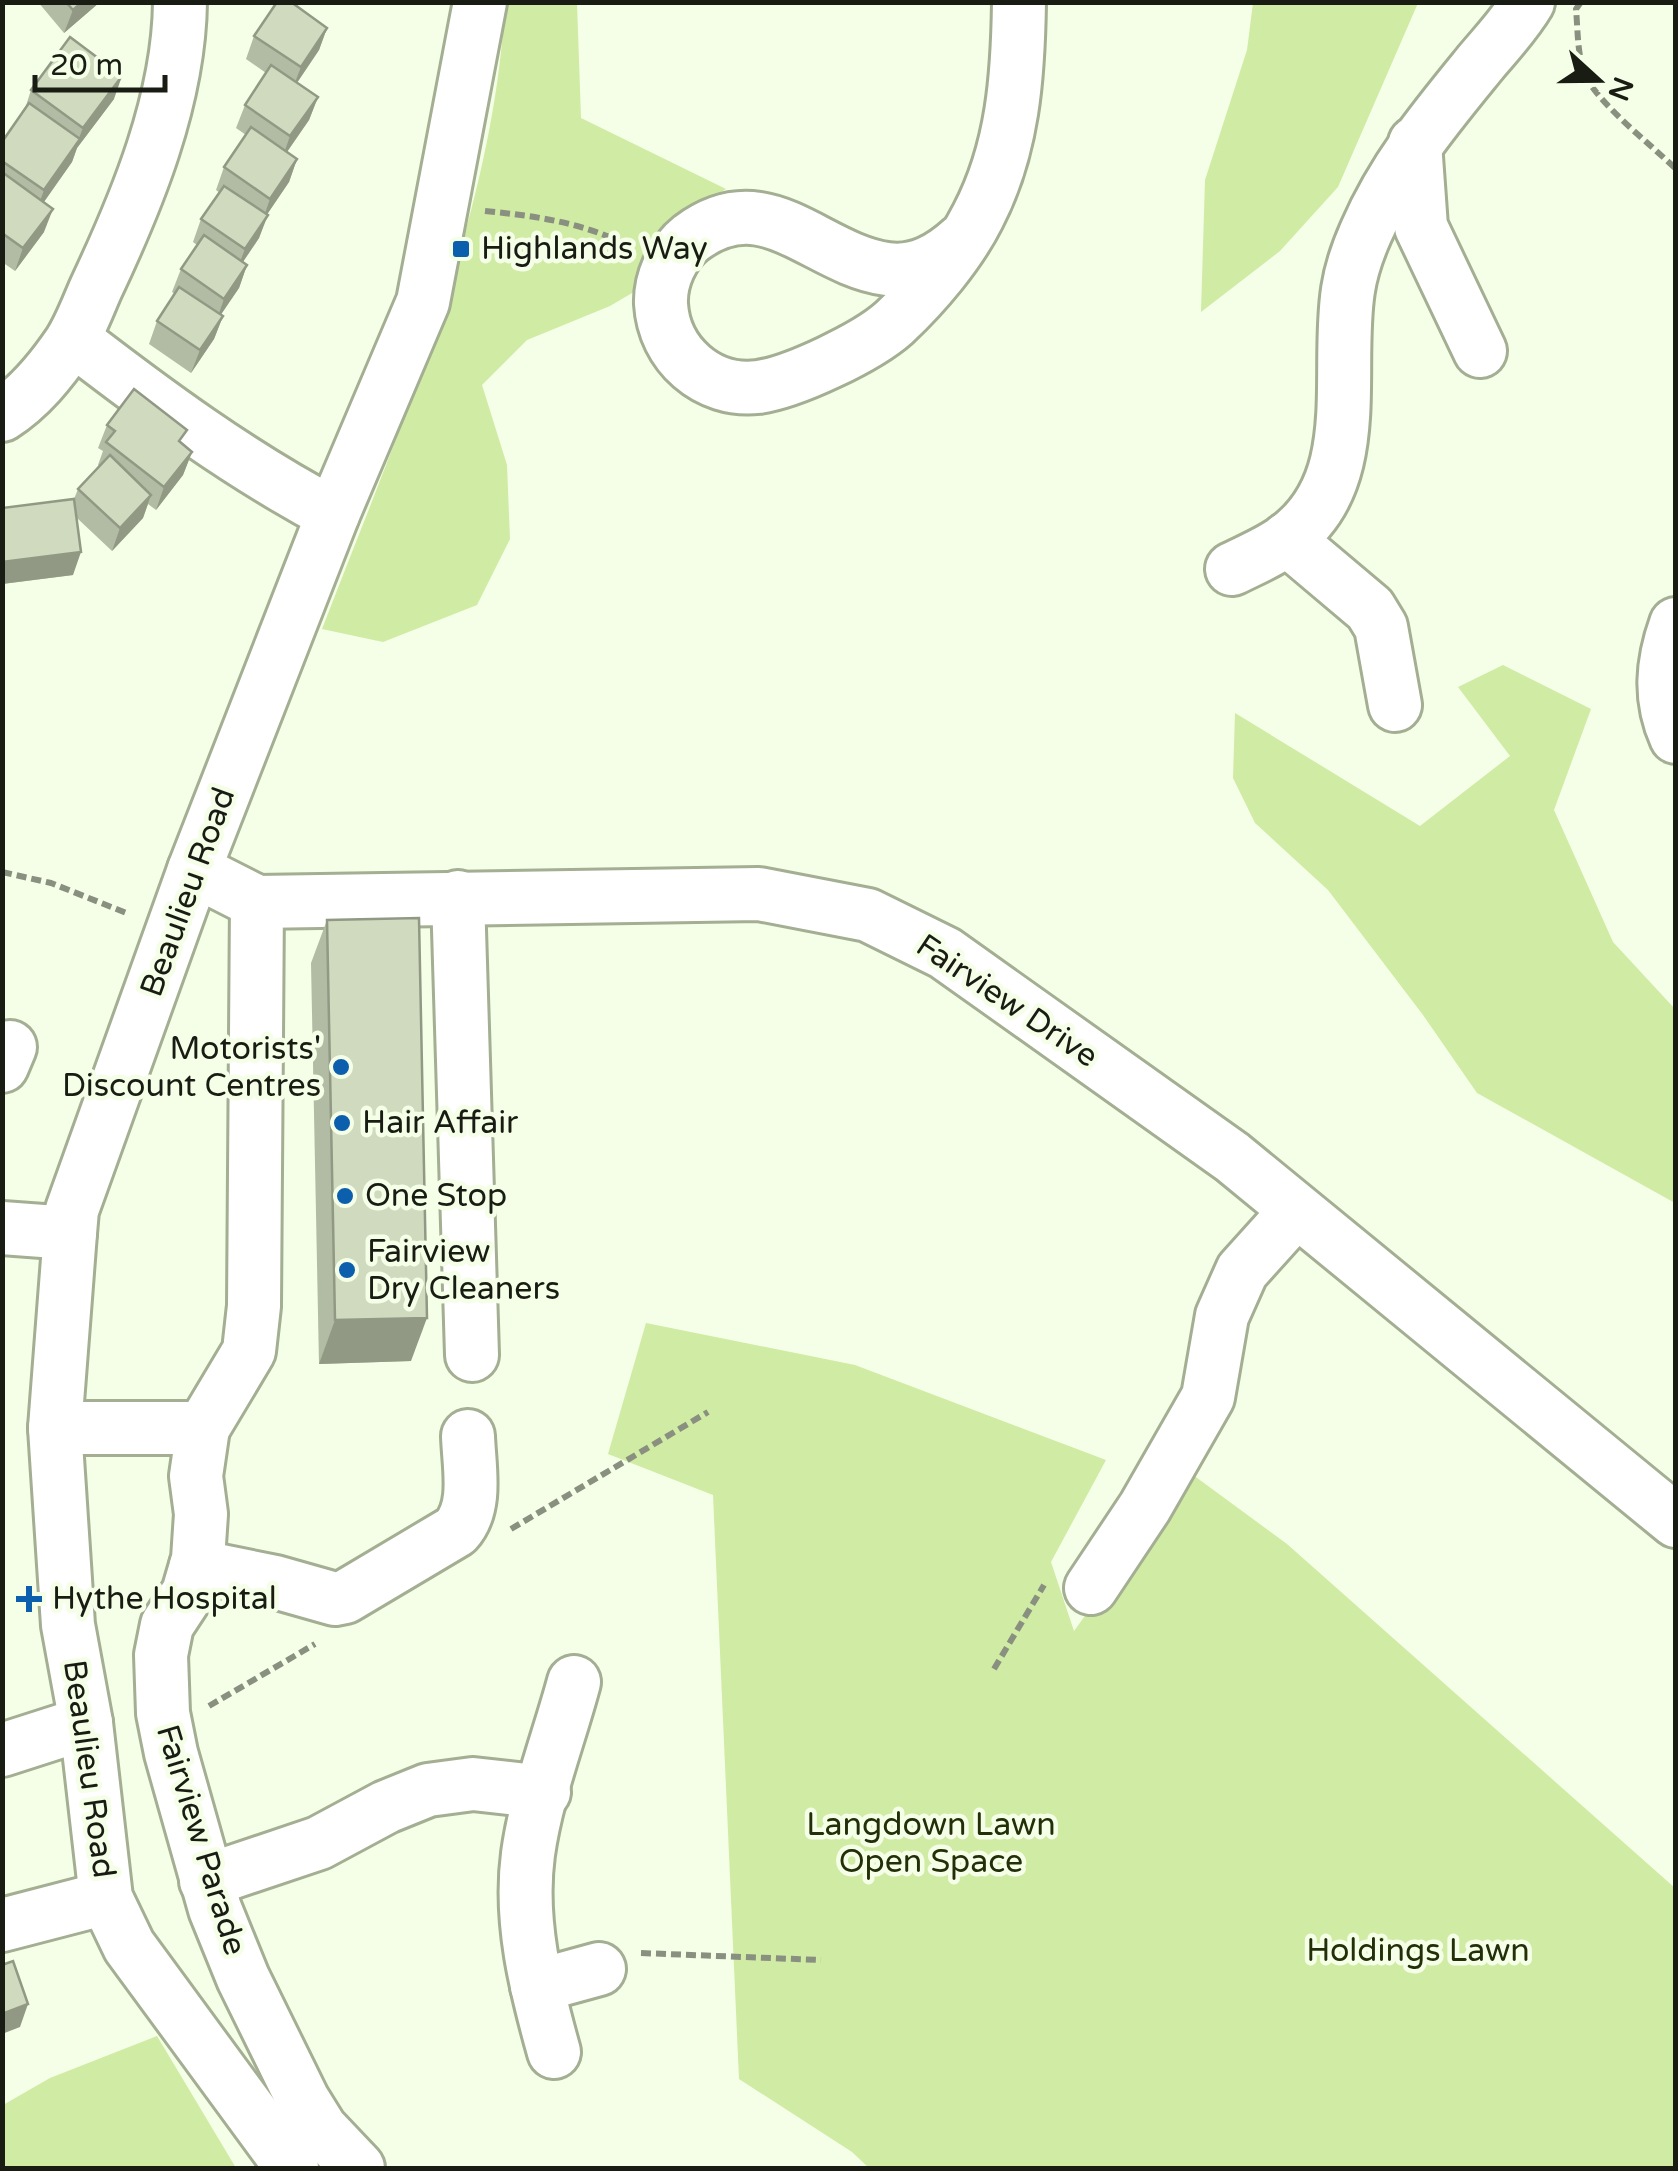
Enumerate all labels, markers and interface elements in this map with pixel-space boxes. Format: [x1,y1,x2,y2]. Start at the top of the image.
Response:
scale bar [35,30,165,92]
north arrow [1548,30,1648,130]
text: 20 m [50,47,123,84]
text: N [1601,72,1640,105]
place label: Highlands Way [481,230,708,268]
marker: Highlands Way [450,238,472,260]
street label: Beaulieu Road [133,782,243,1002]
street label: Fairview Drive [909,926,1105,1076]
place label: Motorists' Discount Centres [62,1030,321,1105]
marker: Motorists' Discount Centres [330,1056,352,1078]
place label: Hair Affair [362,1104,519,1142]
marker: Hair Affair [331,1112,353,1134]
place label: One Stop [365,1177,507,1215]
marker: One Stop [334,1185,356,1207]
place label: Fairview Dry Cleaners [367,1233,560,1308]
marker: Fairview Dry Cleaners [336,1259,358,1281]
place label: Hythe Hospital [52,1580,277,1618]
marker: Hythe Hospital [16,1586,42,1612]
street label: Beaulieu Road [55,1658,123,1880]
street label: Fairview Parade [148,1720,254,1960]
park label: Langdown Lawn Open Space [806,1806,1056,1881]
park label: Holdings Lawn [1306,1932,1530,1970]

